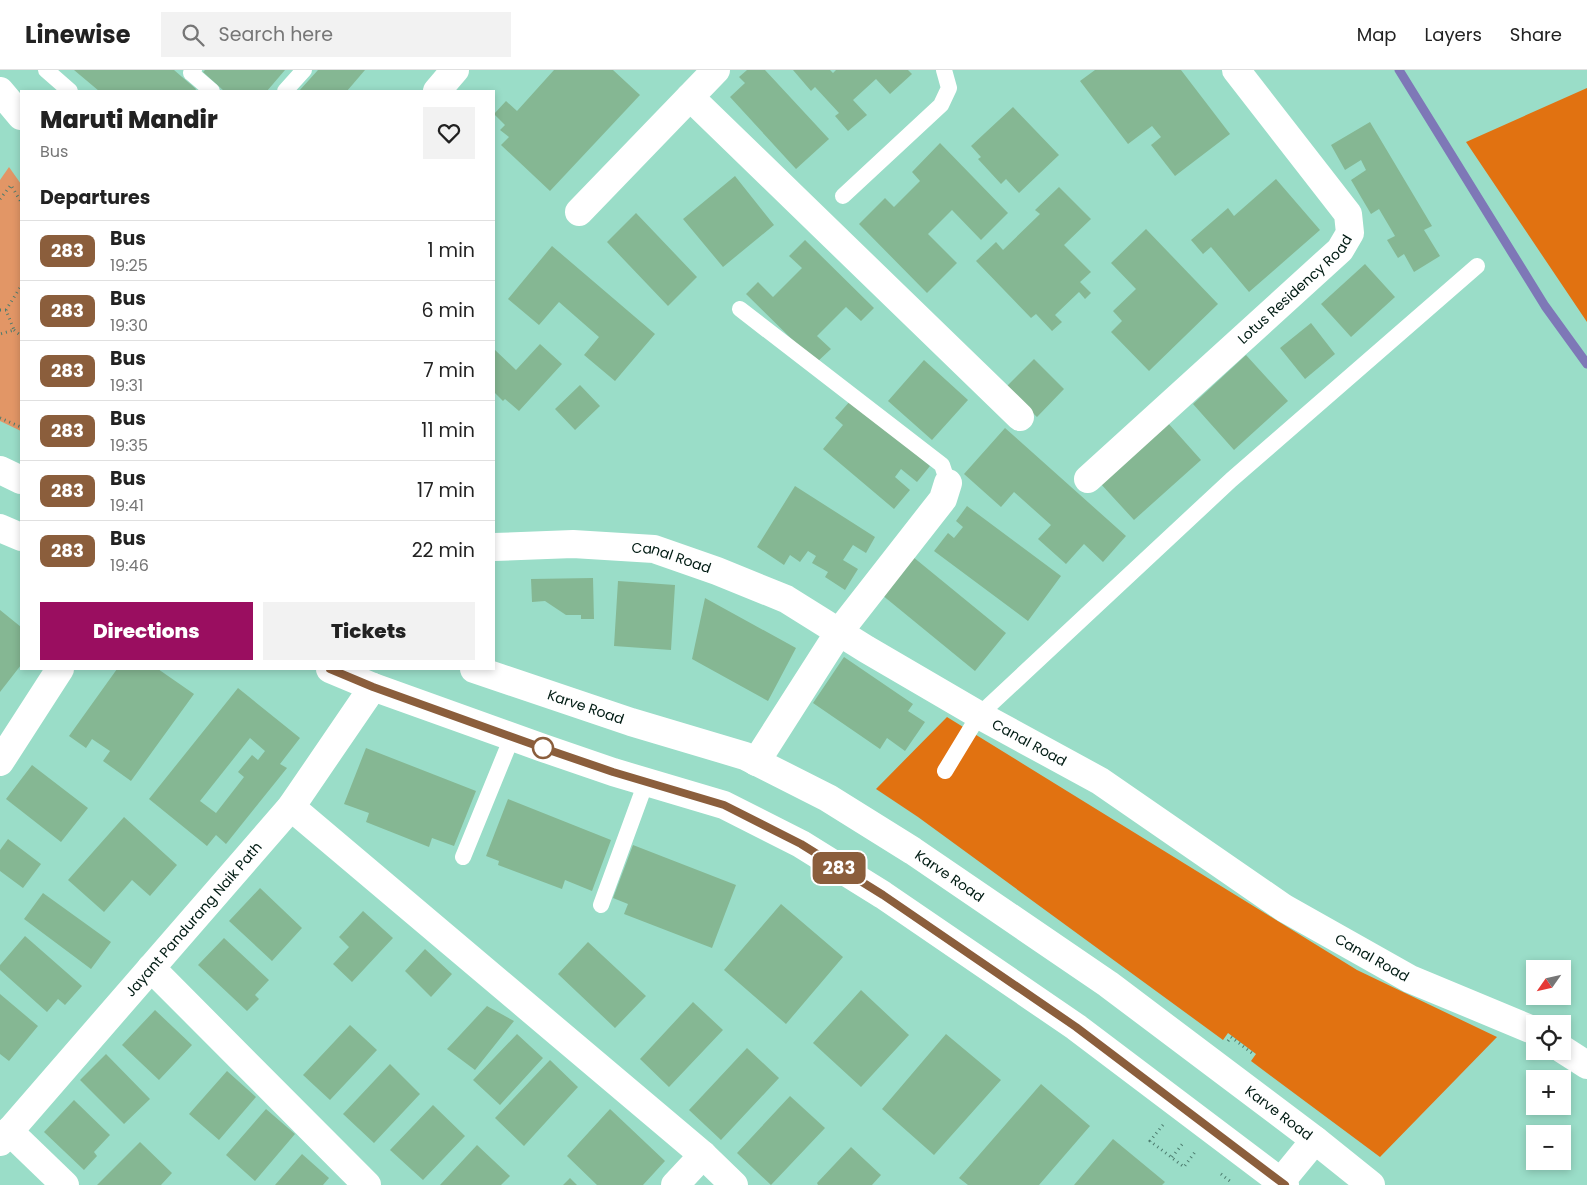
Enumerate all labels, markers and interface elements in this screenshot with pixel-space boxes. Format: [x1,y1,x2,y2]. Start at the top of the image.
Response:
search box [161,12,511,57]
text: Linewise [25,18,131,51]
icon: search [179,21,207,49]
text: Search here [219,21,333,48]
text: Map [1357,22,1397,47]
text: Layers [1425,22,1482,47]
text: Share [1510,22,1562,47]
text: Maruti Mandir [40,103,218,136]
button: heart [423,107,475,159]
text: Bus [40,140,68,163]
text: Departures [40,184,150,211]
text: Bus [110,225,146,252]
street label: Lotus Residency Road [1233,231,1357,348]
text: 1 min [427,237,475,264]
text: 283 [51,238,84,263]
text: 19:25 [110,254,148,277]
text: Bus [110,285,146,312]
text: 6 min [421,297,475,324]
text: 283 [51,298,84,323]
text: 19:30 [110,314,148,337]
text: Bus [110,345,146,372]
text: 7 min [423,357,475,384]
text: 283 [51,358,84,383]
text: 19:31 [110,374,143,397]
text: Bus [110,405,146,432]
text: 11 min [421,417,475,444]
text: 283 [51,418,84,443]
text: 19:35 [110,434,148,457]
text: Bus [110,465,146,492]
text: 17 min [417,477,475,504]
text: 283 [51,478,84,503]
text: 19:41 [110,494,144,517]
text: Bus [110,525,146,552]
text: 22 min [412,537,475,564]
text: 283 [51,538,84,563]
street label: Canal Road [631,538,714,578]
text: 19:46 [110,554,149,577]
button: Directions [40,602,253,660]
button: Tickets [263,602,475,660]
street label: Karve Road [545,685,627,729]
street label: Canal Road [988,714,1070,771]
unlabelled marker [532,737,554,759]
street label: Jayant Pandurang Naik Path [121,837,266,1001]
street label: Karve Road [911,845,988,907]
line badge: 283 [810,852,868,884]
text: 283 [823,855,855,880]
street label: Canal Road [1331,929,1413,987]
north arrow [1526,960,1571,1005]
map controls [1526,960,1571,1170]
button: locate [1526,1015,1571,1060]
button: + [1526,1070,1571,1115]
street label: Karve Road [1241,1081,1317,1145]
button: − [1526,1125,1571,1170]

